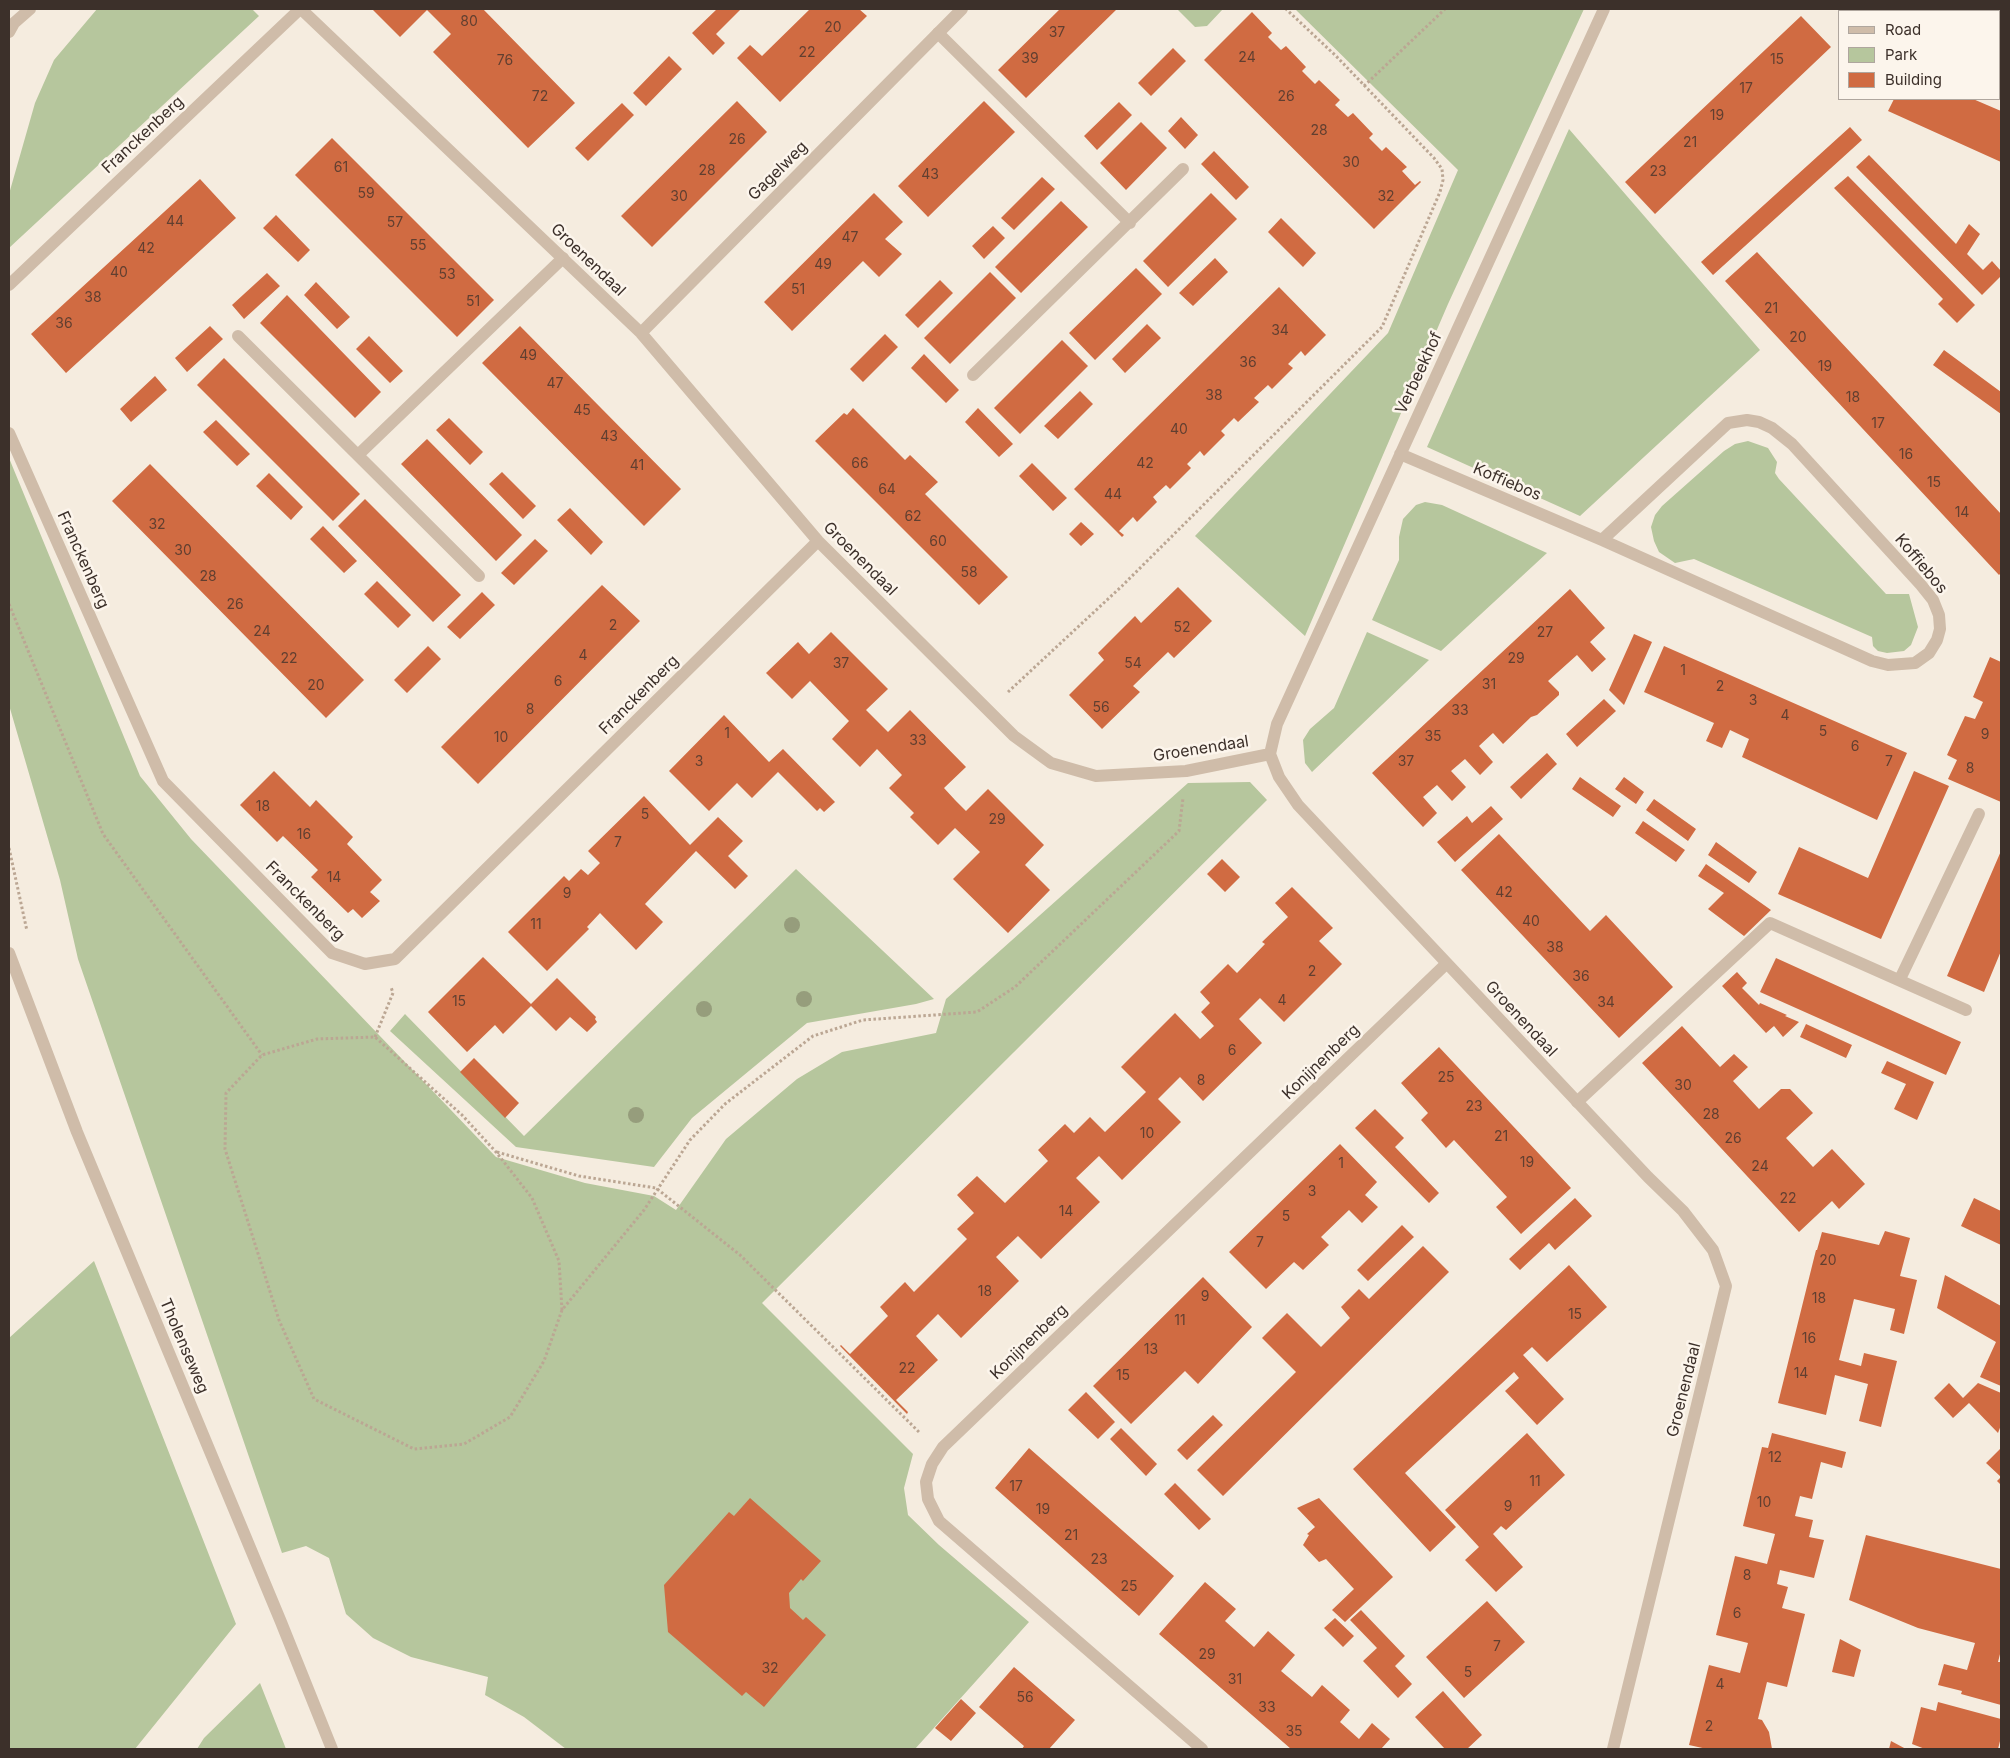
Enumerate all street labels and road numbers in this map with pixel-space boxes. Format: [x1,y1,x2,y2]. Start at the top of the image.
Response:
street label: Franckenberg [98,92,188,178]
street label: Gagelweg [744,137,812,205]
street label: Groenendaal [547,220,629,300]
street label: Verbeekhof [1392,329,1446,417]
street label: Koffiebos [1470,459,1544,505]
street label: Franckenberg [53,508,113,612]
street label: Groenendaal [819,518,901,600]
street label: Koffiebos [1891,530,1951,598]
street label: Franckenberg [595,651,683,739]
street label: Groenendaal [1152,732,1250,766]
street label: Franckenberg [261,857,349,945]
street label: Groenendaal [1481,977,1561,1061]
street label: Konijnenberg [1278,1020,1364,1104]
street label: Tholenseweg [155,1296,213,1396]
street label: Konijnenberg [986,1300,1072,1384]
street label: Groenendaal [1663,1341,1705,1439]

